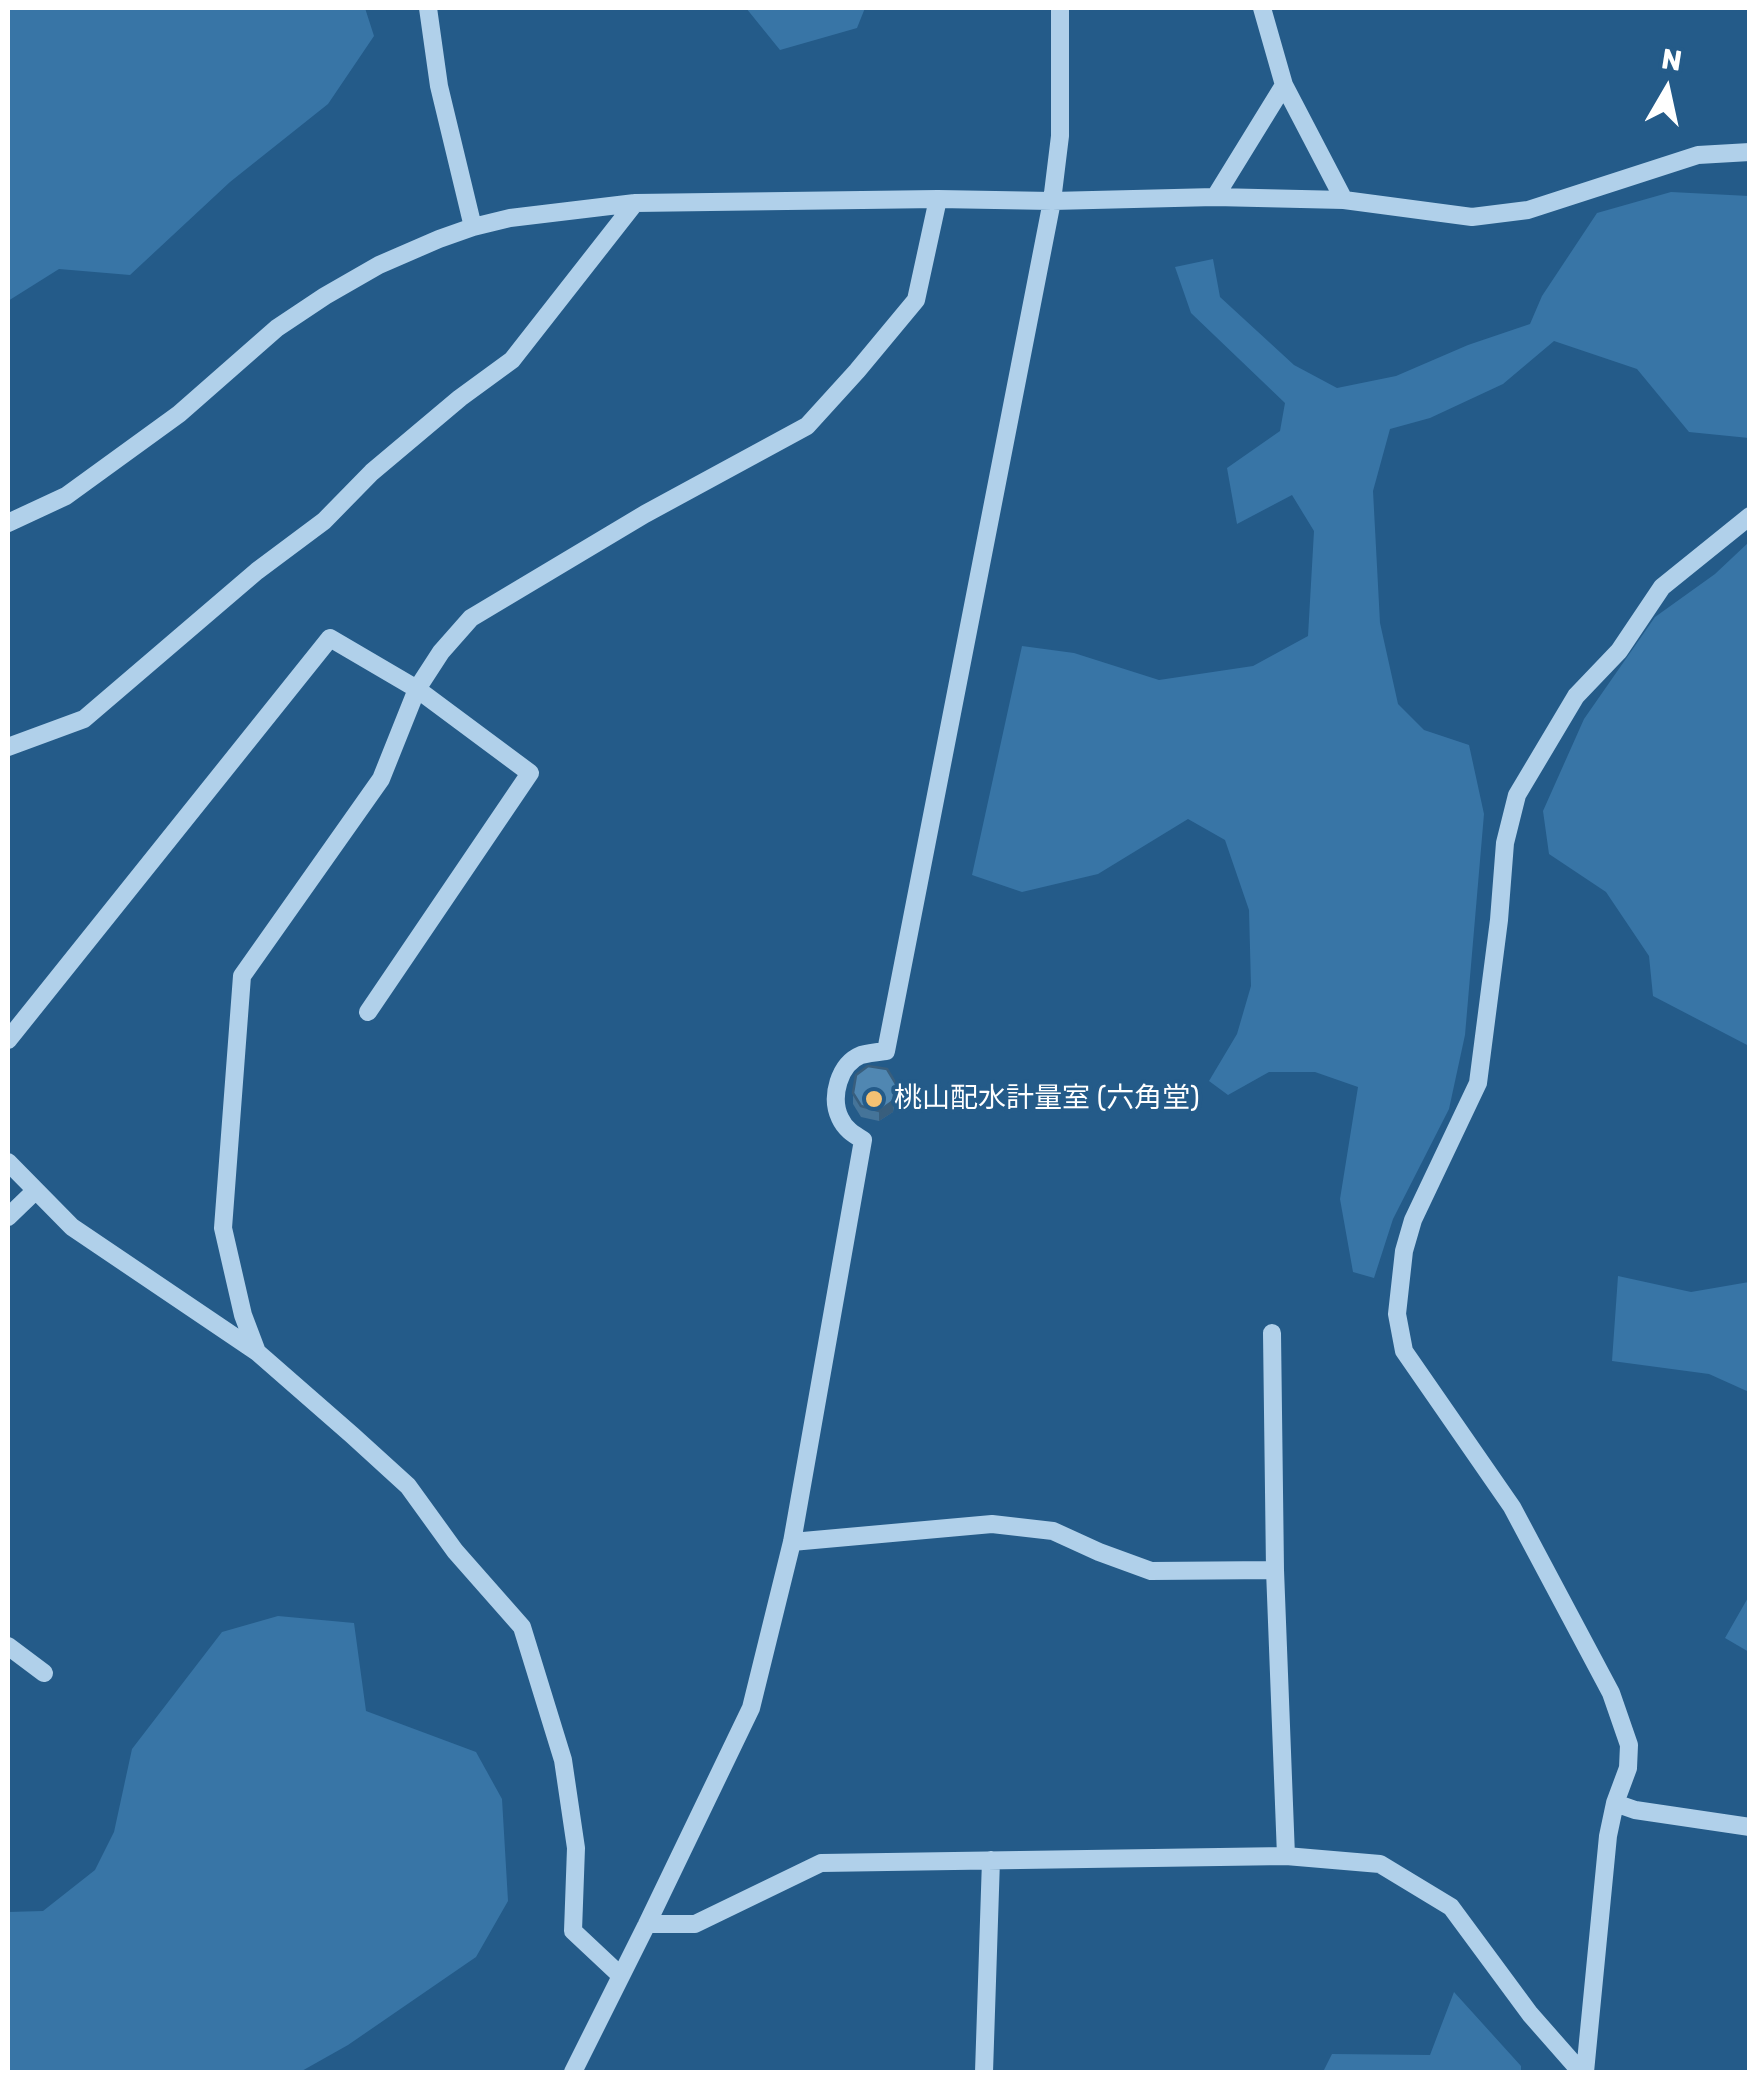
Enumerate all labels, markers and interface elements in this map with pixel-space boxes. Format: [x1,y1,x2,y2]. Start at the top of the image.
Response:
north arrow [1617,40,1717,140]
text: N [1659,42,1684,78]
place label: 桃山配水計量室 (六角堂) [894,1082,1200,1116]
marker: 桃山配水計量室 (六角堂) [863,1088,885,1110]

